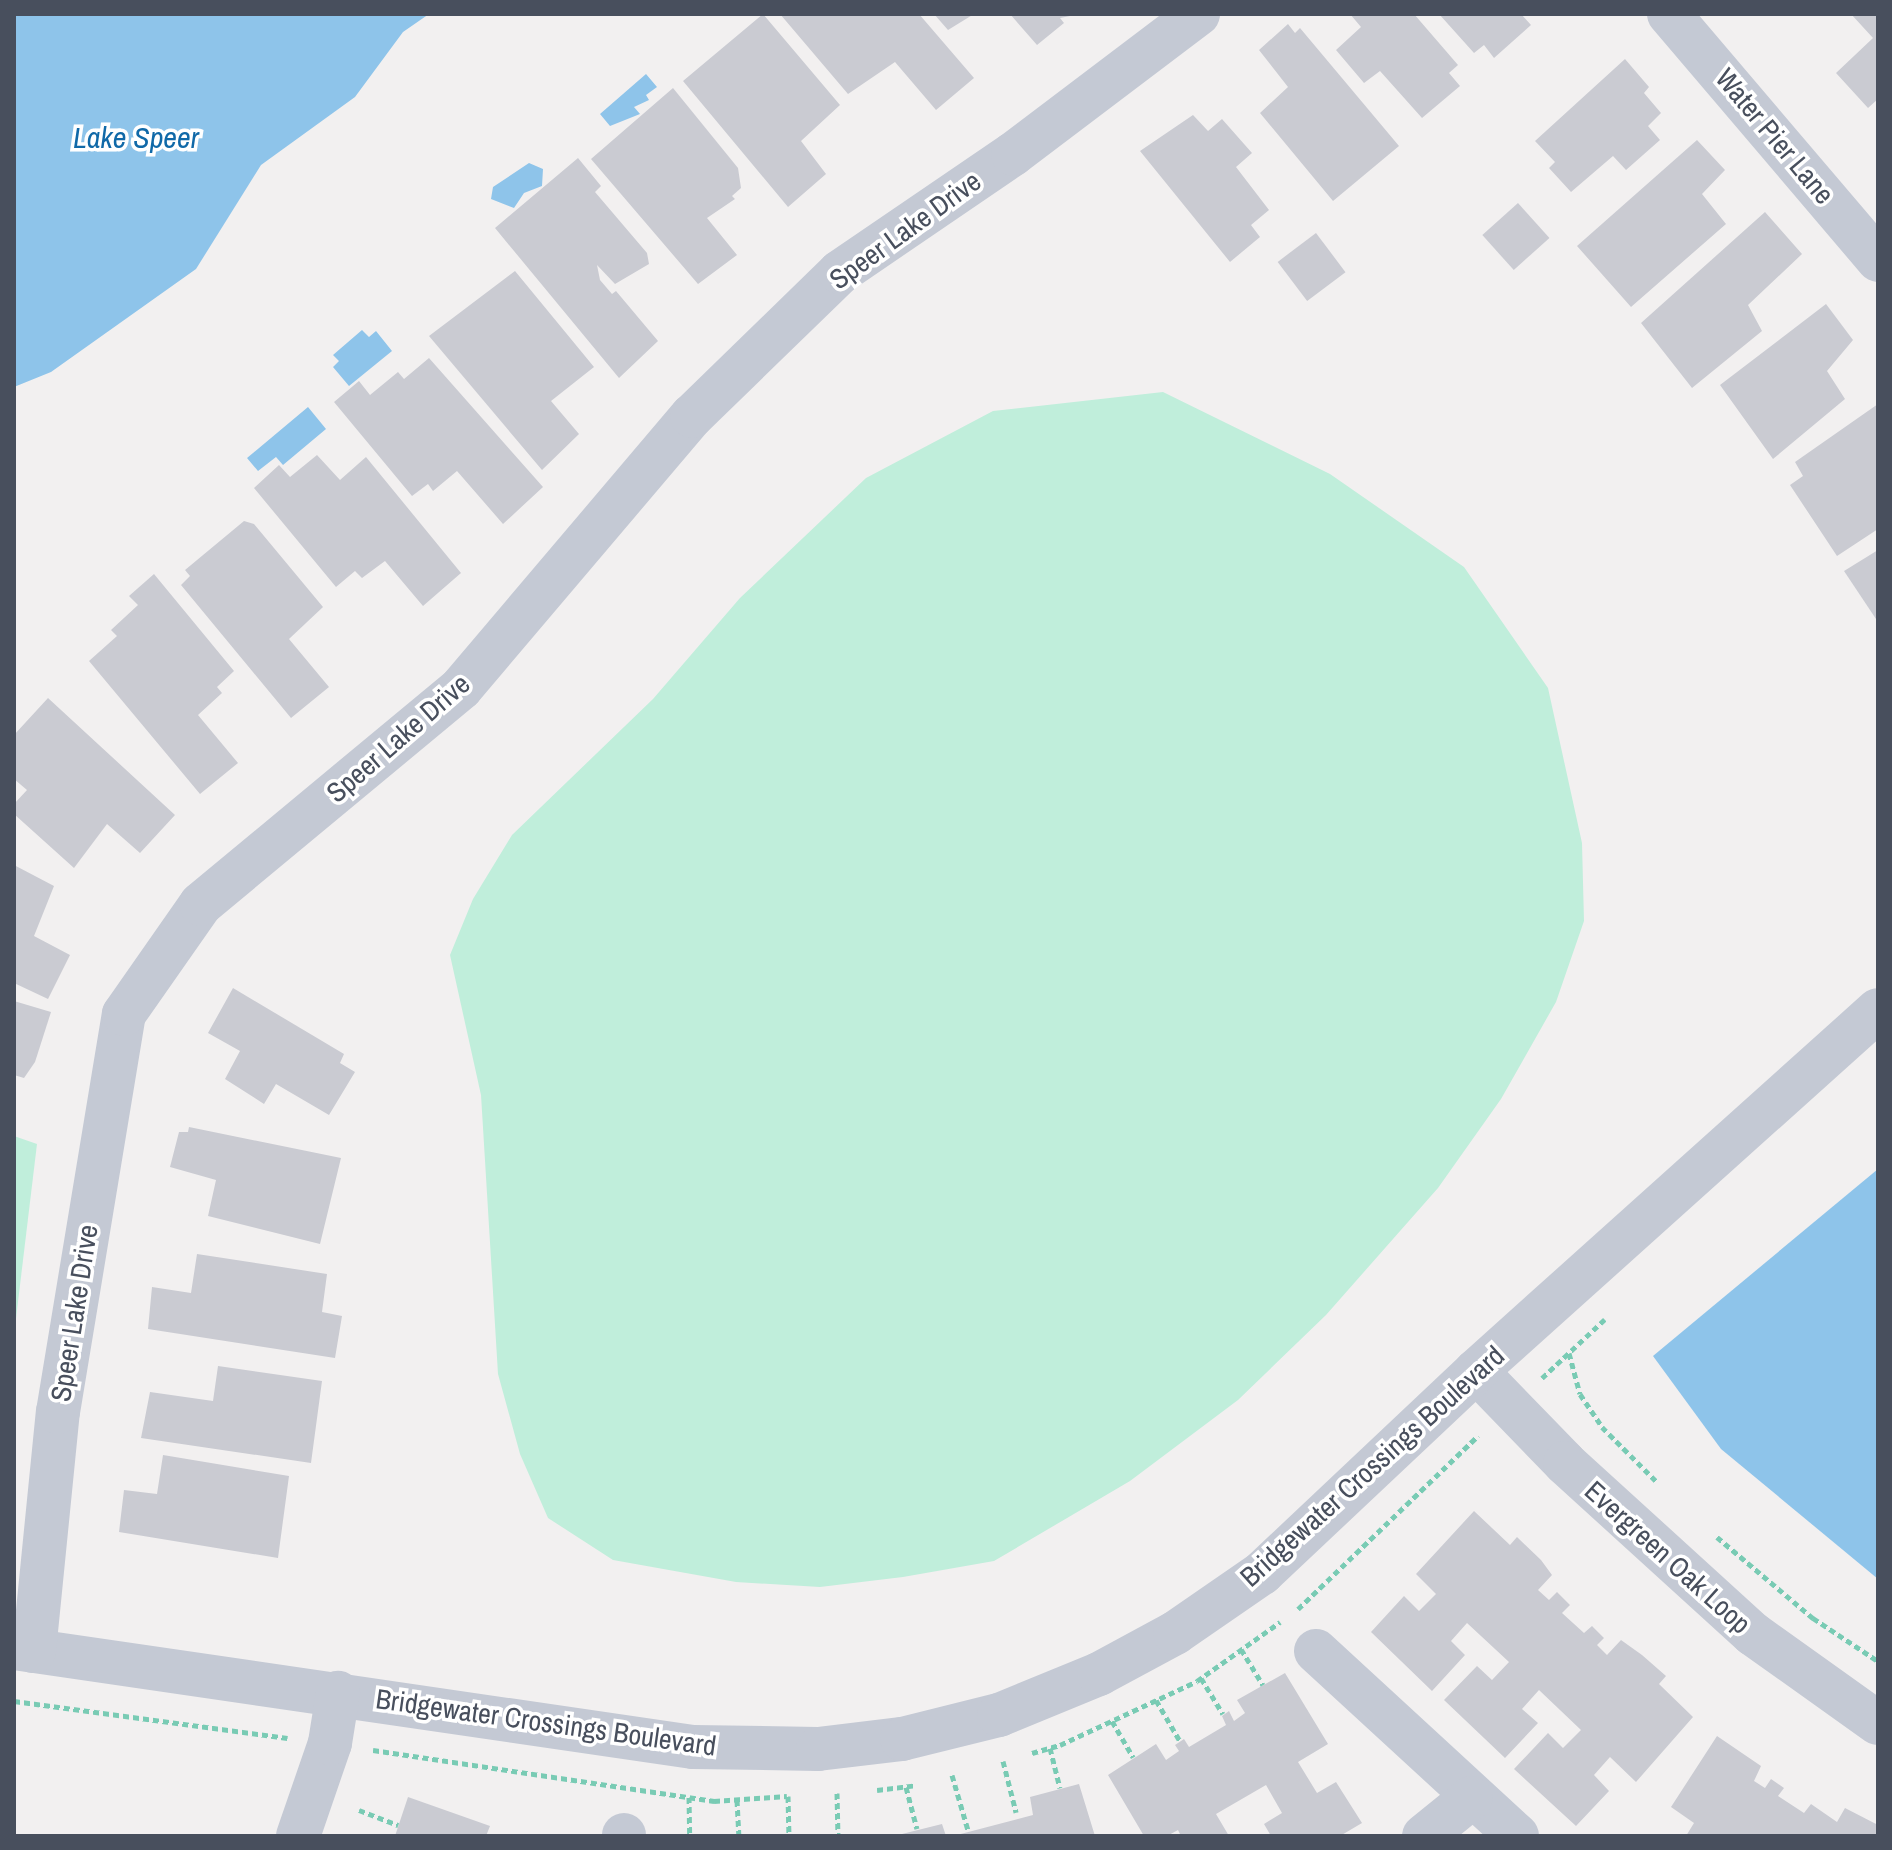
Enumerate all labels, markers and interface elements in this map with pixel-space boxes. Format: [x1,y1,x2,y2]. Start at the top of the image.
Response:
street label: Water Pier Lane [1709,61,1841,211]
water label: Lake Speer [73,119,199,155]
street label: Speer Lake Drive [823,164,987,296]
street label: Speer Lake Drive [320,667,476,809]
street label: Speer Lake Drive [43,1222,105,1404]
street label: Bridgewater Crossings Boulevard [1233,1339,1511,1593]
street label: Evergreen Oak Loop [1578,1474,1758,1640]
street label: Bridgewater Crossings Boulevard [374,1681,718,1763]

